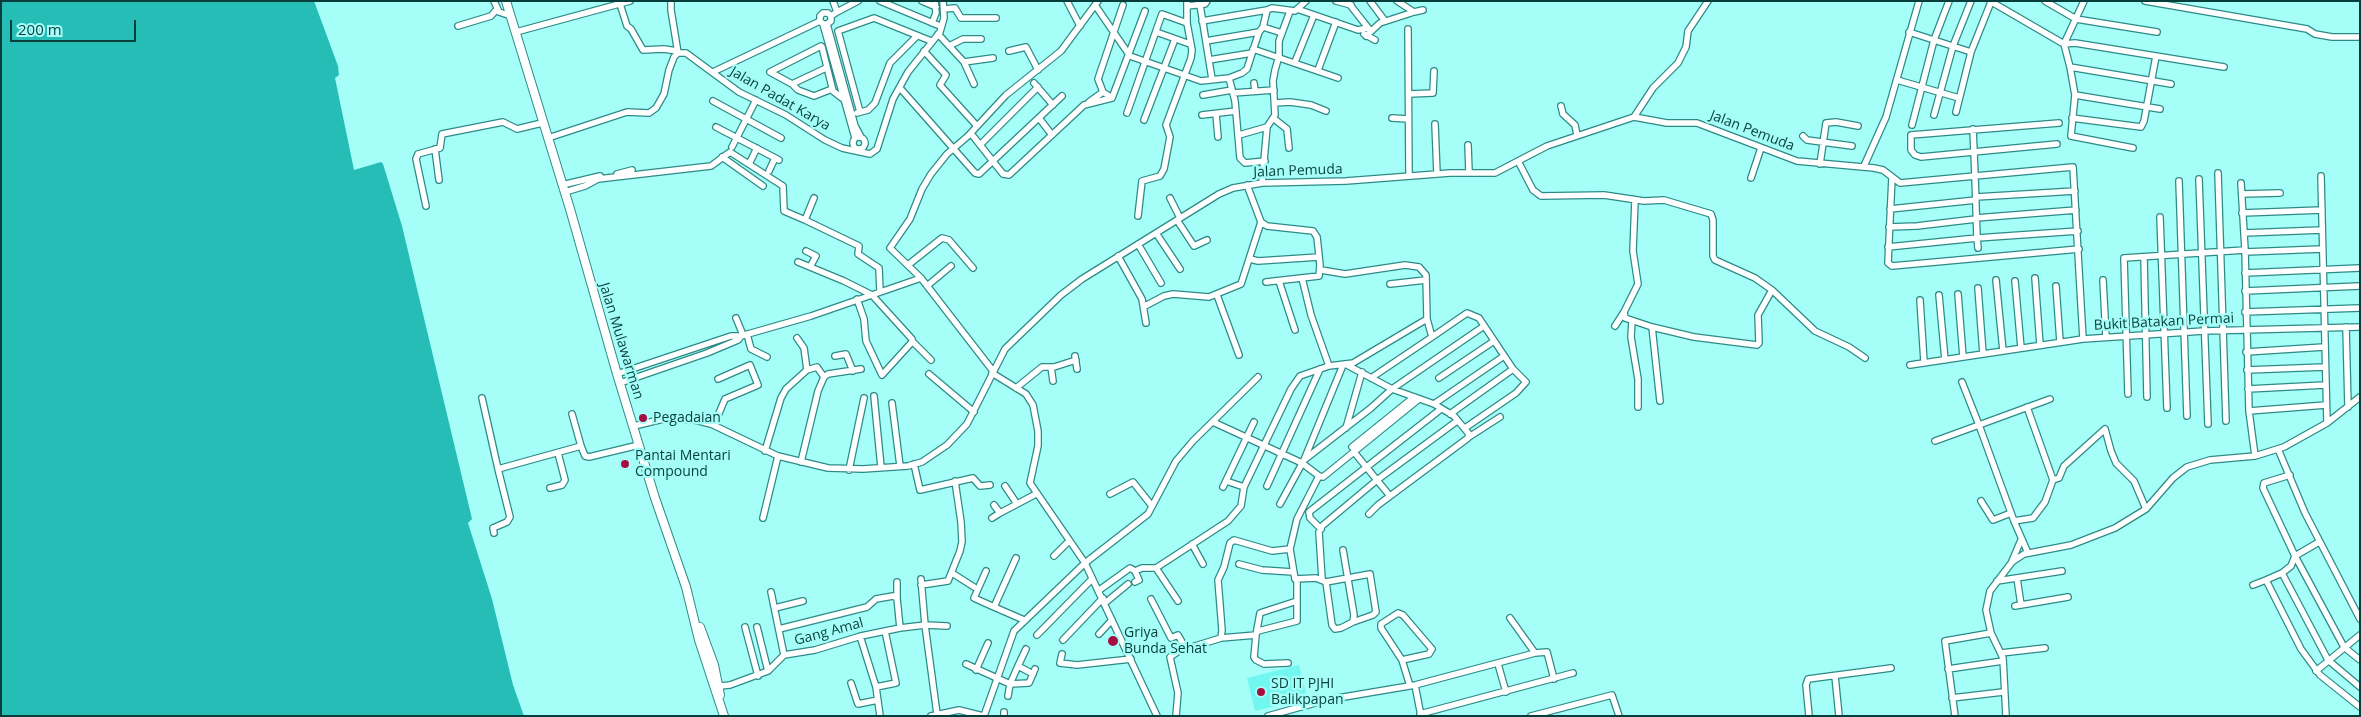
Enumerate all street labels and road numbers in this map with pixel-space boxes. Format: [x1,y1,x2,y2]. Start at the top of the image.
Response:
street label: Jalan Padat Karya [727,63,833,135]
street label: Jalan Pemuda [1707,107,1797,155]
street label: Jalan Pemuda [1253,161,1343,181]
street label: Jalan Mulawarman [595,281,647,401]
street label: Bukit Batakan Permai [2093,310,2235,334]
street label: Gang Amal [793,615,865,649]

